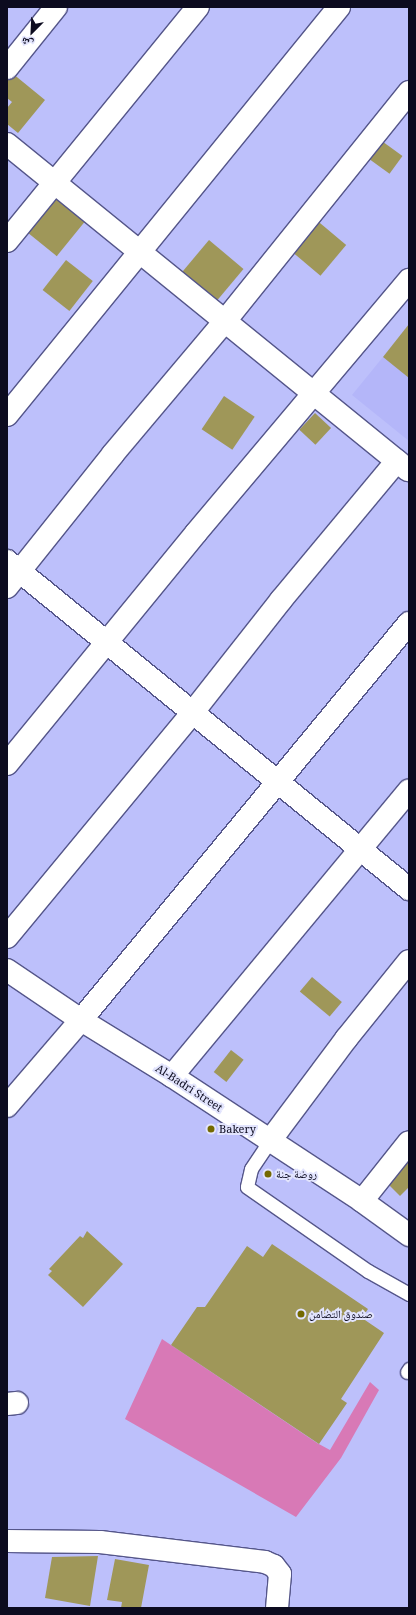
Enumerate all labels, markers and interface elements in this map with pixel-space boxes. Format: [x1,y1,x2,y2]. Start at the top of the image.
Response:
north arrow [12,12,52,52]
text: ش [19,34,35,53]
street label: Al-Badri Street [153,1062,225,1114]
place label: Bakery [219,1122,256,1136]
marker: Bakery [206,1124,216,1134]
place label: روضة جنة [276,1167,317,1181]
marker: روضة جنة [263,1169,273,1179]
place label: صندوق التضامن [309,1307,373,1321]
marker: صندوق التضامن [296,1309,306,1319]

